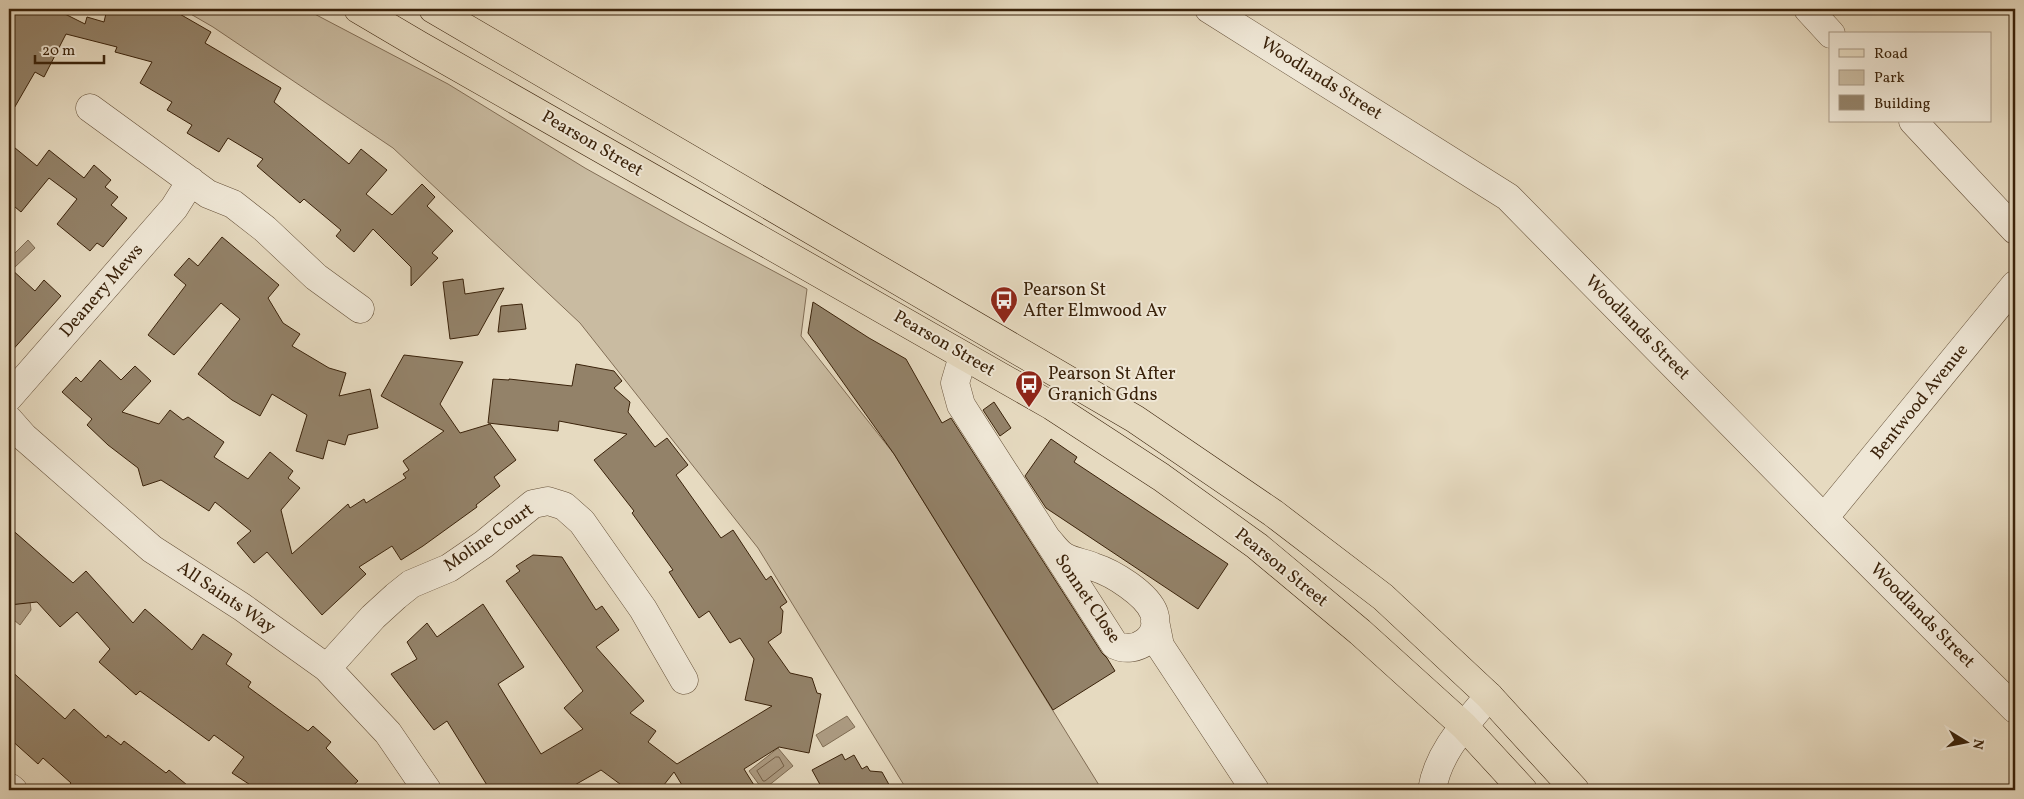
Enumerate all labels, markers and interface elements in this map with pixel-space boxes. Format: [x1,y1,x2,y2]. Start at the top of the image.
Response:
street label: Woodlands Street [1255,31,1387,127]
scale bar [35,32,104,64]
legend [1829,32,1992,122]
text: 20 m [42,41,75,62]
text: Road [1874,44,1908,65]
text: Park [1874,68,1905,89]
text: Building [1874,94,1931,115]
street label: Pearson Street [536,105,648,183]
street label: Deanery Mews [54,239,150,343]
street label: Woodlands Street [1579,270,1695,386]
place label: Pearson St After Elmwood Av [1023,278,1167,324]
bus stop icon: Pearson St After Elmwood Av [989,285,1019,324]
street label: Pearson Street [888,305,1000,383]
street label: Bentwood Avenue [1865,339,1975,465]
place label: Pearson St After Granich Gdns [1048,362,1176,408]
bus stop icon: Pearson St After Granich Gdns [1014,369,1044,408]
street label: Moline Court [439,498,539,578]
street label: Pearson Street [1229,522,1333,614]
street label: Sonnet Close [1048,550,1126,648]
street label: All Saints Way [172,556,281,640]
street label: Woodlands Street [1864,558,1980,674]
north arrow [1942,716,1992,766]
text: N [1967,737,1988,751]

